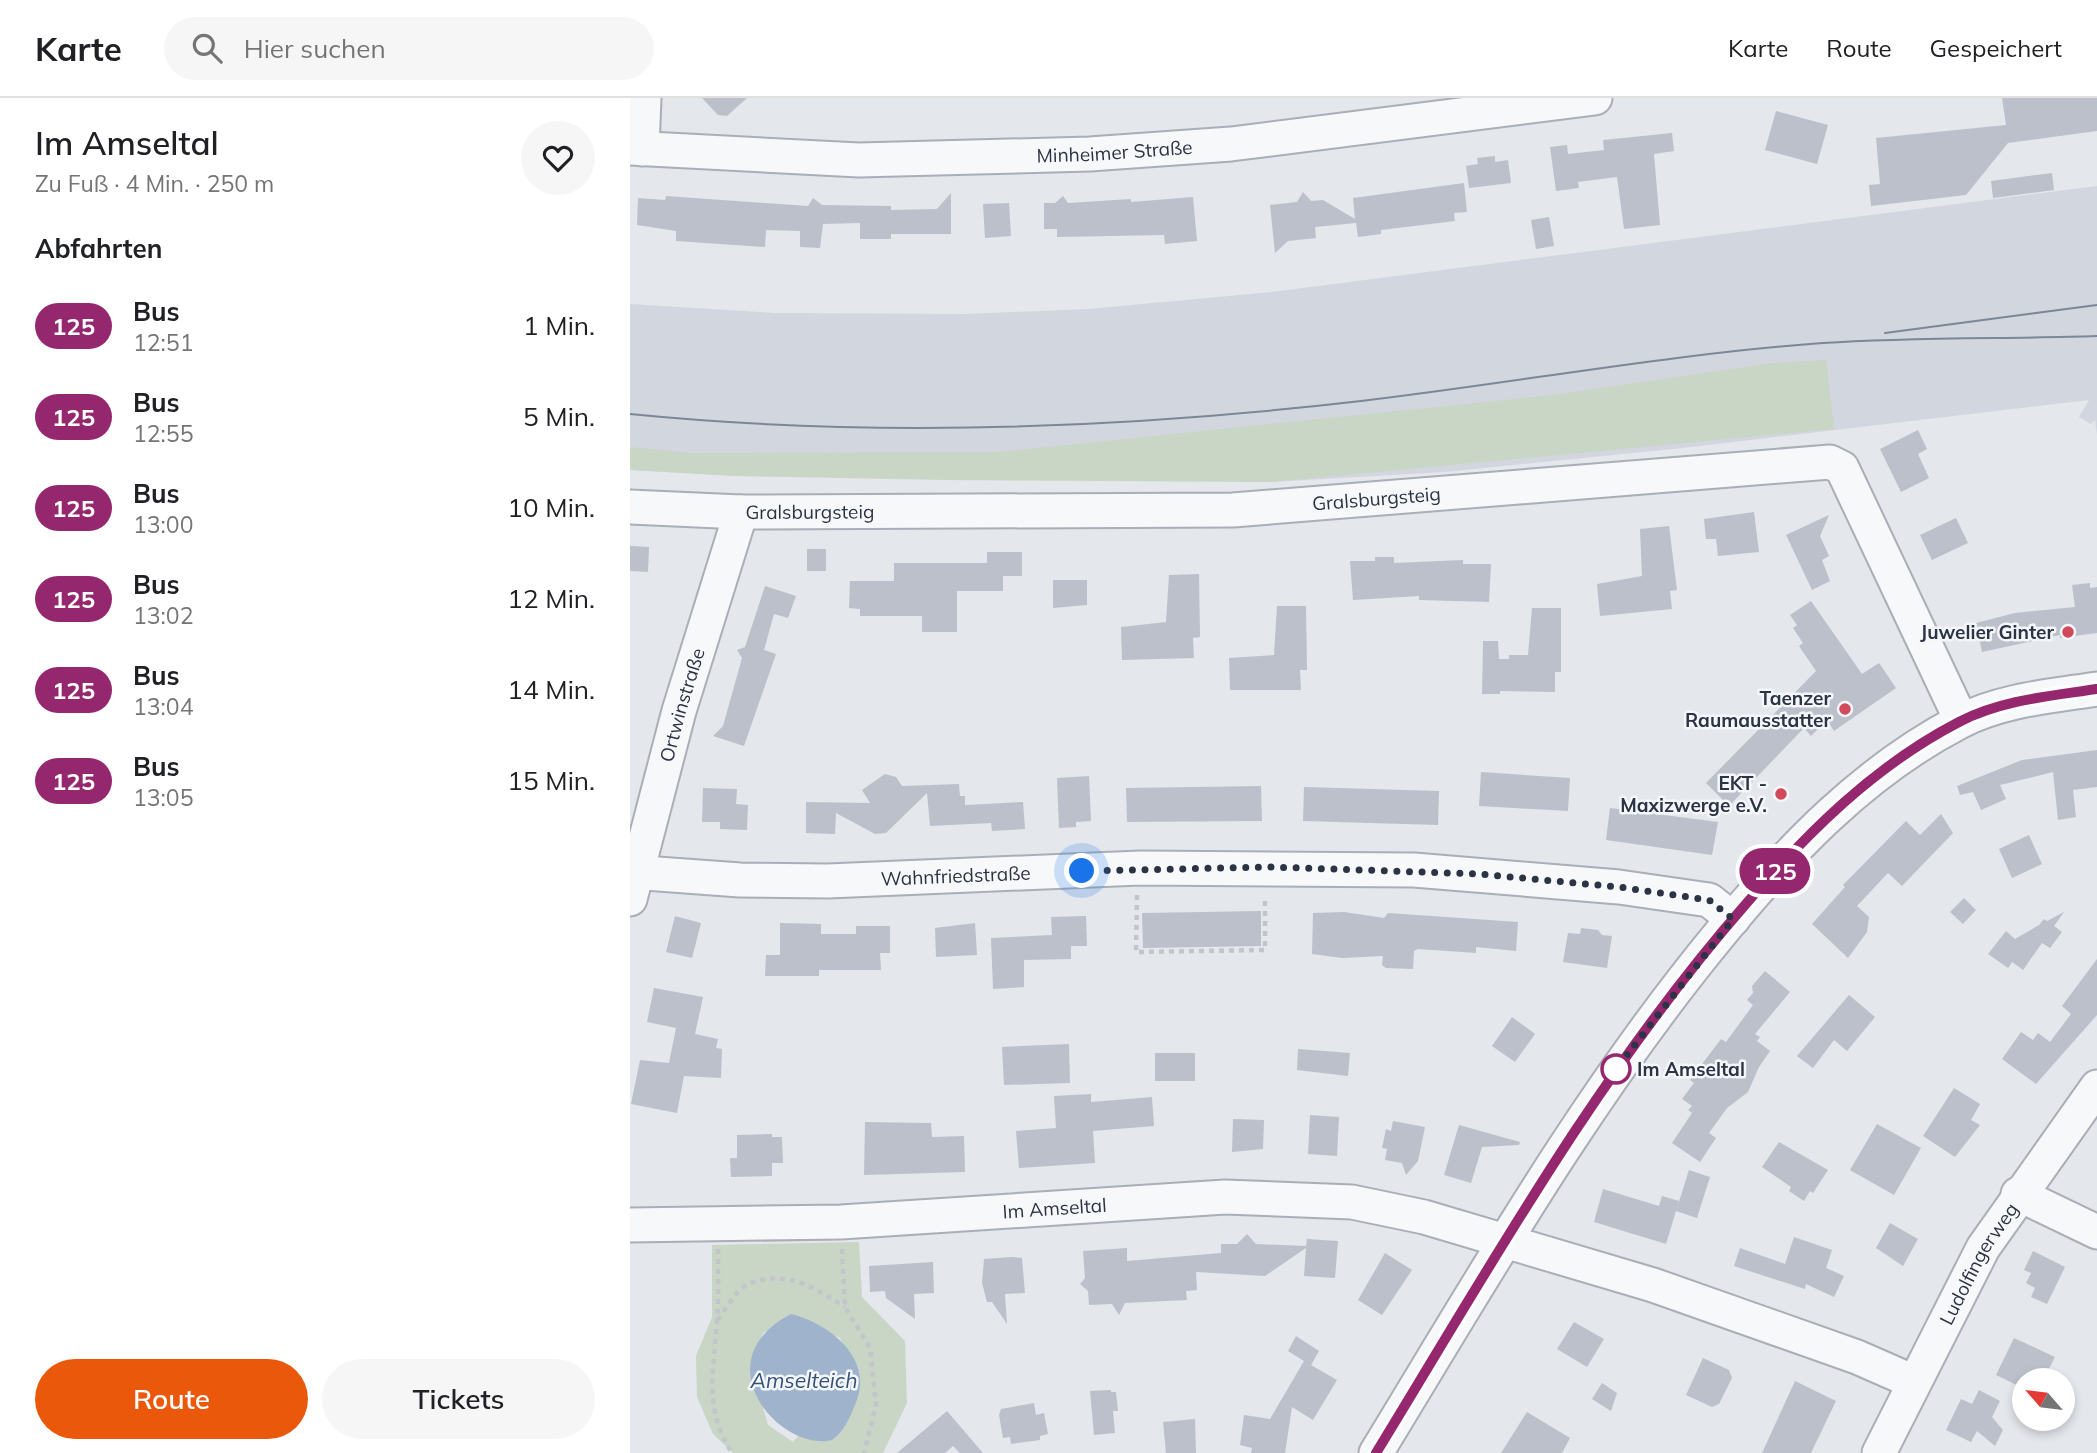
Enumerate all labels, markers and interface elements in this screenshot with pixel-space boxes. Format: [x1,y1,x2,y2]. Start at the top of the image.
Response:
search box [164,17,654,80]
text: Karte [35,28,122,69]
icon: search [188,29,226,67]
text: Hier suchen [244,32,386,65]
text: Karte [1728,33,1788,63]
text: Route [1826,33,1892,63]
text: Gespeichert [1930,33,2062,63]
button: heart [521,121,595,195]
text: Im Amseltal [35,122,219,163]
street label: Minheimer Straße [1036,135,1193,167]
text: Zu Fuß · 4 Min. · 250 m [35,169,274,198]
text: Abfahrten [35,232,162,265]
text: Bus [133,295,179,328]
text: 1 Min. [523,309,595,342]
text: 125 [52,311,95,341]
text: 12:51 [133,328,193,357]
text: Bus [133,386,179,419]
text: 5 Min. [523,400,595,433]
text: 125 [52,402,95,432]
text: 12:55 [133,419,193,448]
text: Bus [133,477,179,510]
street label: Gralsburgsteig [1311,481,1442,516]
text: 10 Min. [507,491,595,524]
text: 125 [52,493,95,523]
street label: Gralsburgsteig [745,499,874,524]
text: 13:00 [133,510,193,539]
text: Bus [133,568,179,601]
text: 12 Min. [507,582,595,615]
text: 125 [52,584,95,614]
text: 13:02 [133,601,193,630]
place label: Juwelier Ginter [1920,620,2055,644]
marker: Juwelier Ginter [2060,624,2076,640]
street label: Ortwinstraße [654,645,710,764]
text: Bus [133,659,179,692]
text: 14 Min. [507,673,595,706]
text: 125 [52,675,95,705]
place label: Taenzer Raumausstatter [1685,686,1832,732]
text: 13:04 [133,692,193,721]
marker: Taenzer Raumausstatter [1837,701,1853,717]
text: Bus [133,750,179,783]
text: 15 Min. [507,764,595,797]
text: 125 [52,766,95,796]
place label: EKT - Maxizwerge e.V. [1620,771,1767,817]
text: 13:05 [133,783,193,812]
marker: EKT - Maxizwerge e.V. [1773,786,1789,802]
line badge: 125 [1735,848,1815,894]
your location [1064,853,1099,888]
text: 125 [1753,856,1797,886]
street label: Wahnfriedstraße [880,861,1031,891]
marker: Im Amseltal [1601,1054,1631,1084]
place label: Im Amseltal [1637,1057,1745,1081]
street label: Im Amseltal [1002,1193,1107,1223]
street label: Ludolfingerweg [1934,1198,2023,1329]
button: Route [35,1359,308,1439]
button: Tickets [322,1359,595,1439]
water label: Amselteich [749,1367,858,1393]
north arrow [2012,1368,2076,1432]
map controls [2012,1368,2075,1431]

